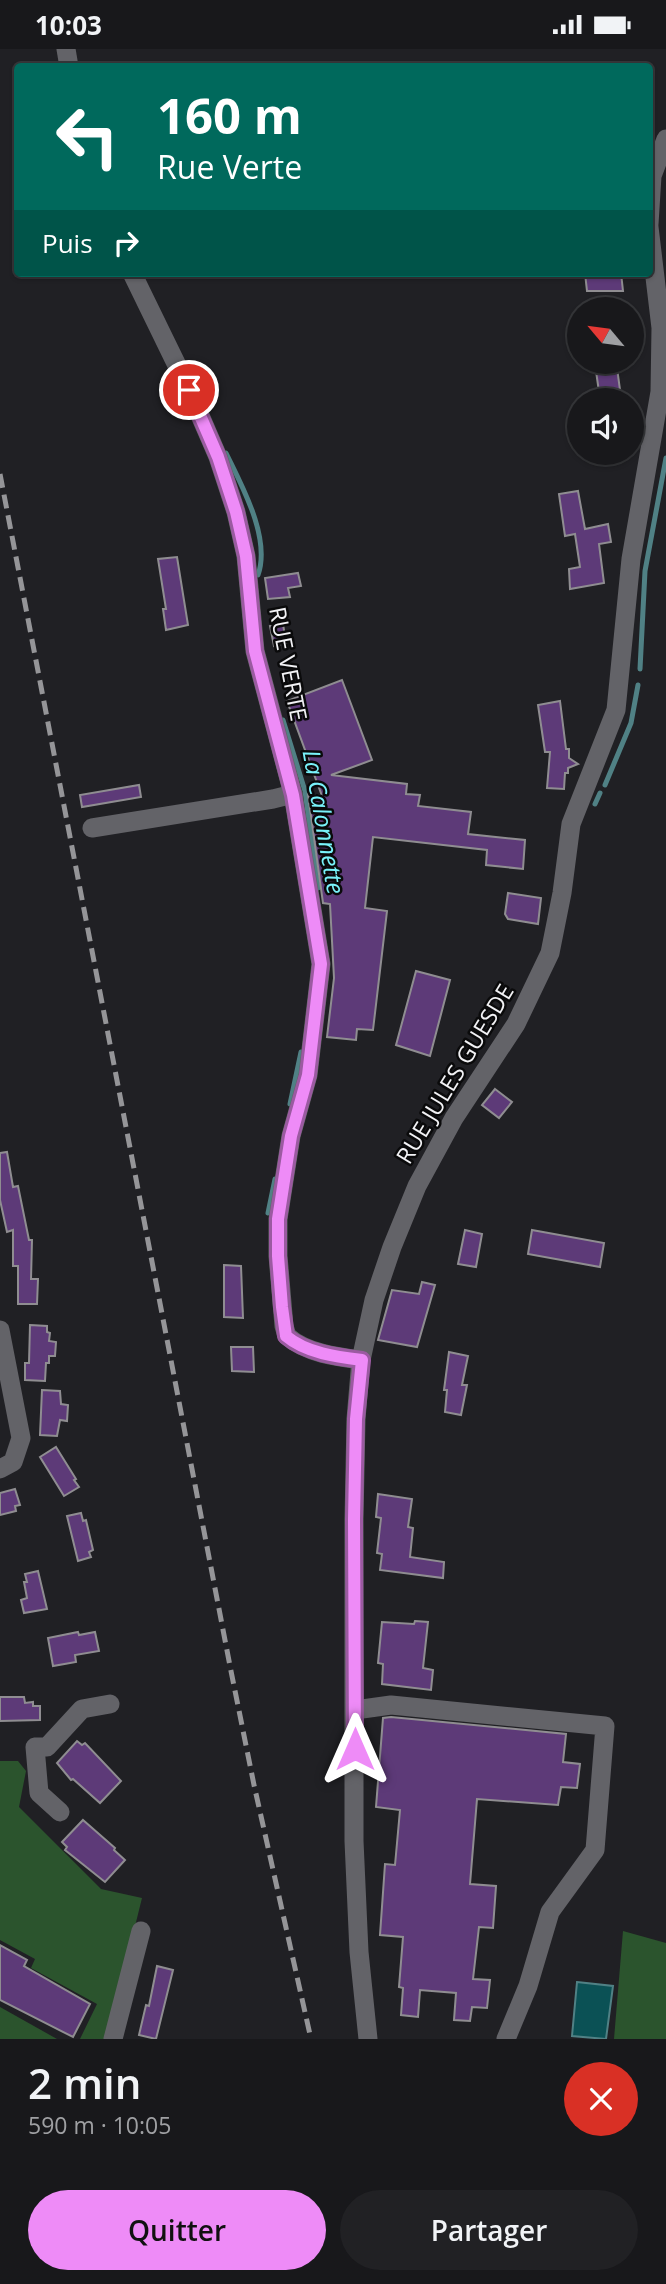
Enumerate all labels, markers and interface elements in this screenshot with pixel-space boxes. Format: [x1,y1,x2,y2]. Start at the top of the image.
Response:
text: 10:03 [35,7,102,43]
text: 160 m [157,82,302,148]
icon: left [42,91,133,182]
text: Rue Verte [157,145,302,188]
icon: right [107,224,145,262]
text: Puis [42,225,93,261]
north arrow [567,297,644,375]
map controls [567,297,644,465]
pin [159,360,219,420]
icon: arrive [170,371,208,409]
button: sound [567,388,644,465]
street label: RUE VERTE [262,604,316,724]
water label: La Calonnette [296,747,353,897]
street label: RUE JULES GUESDE [388,978,520,1169]
position arrow [318,1712,392,1786]
text: 2 min [28,2054,141,2111]
button: close [564,2062,638,2136]
text: 590 m · 10:05 [28,2109,171,2141]
button: Quitter [28,2190,326,2270]
button: Partager [340,2190,638,2270]

